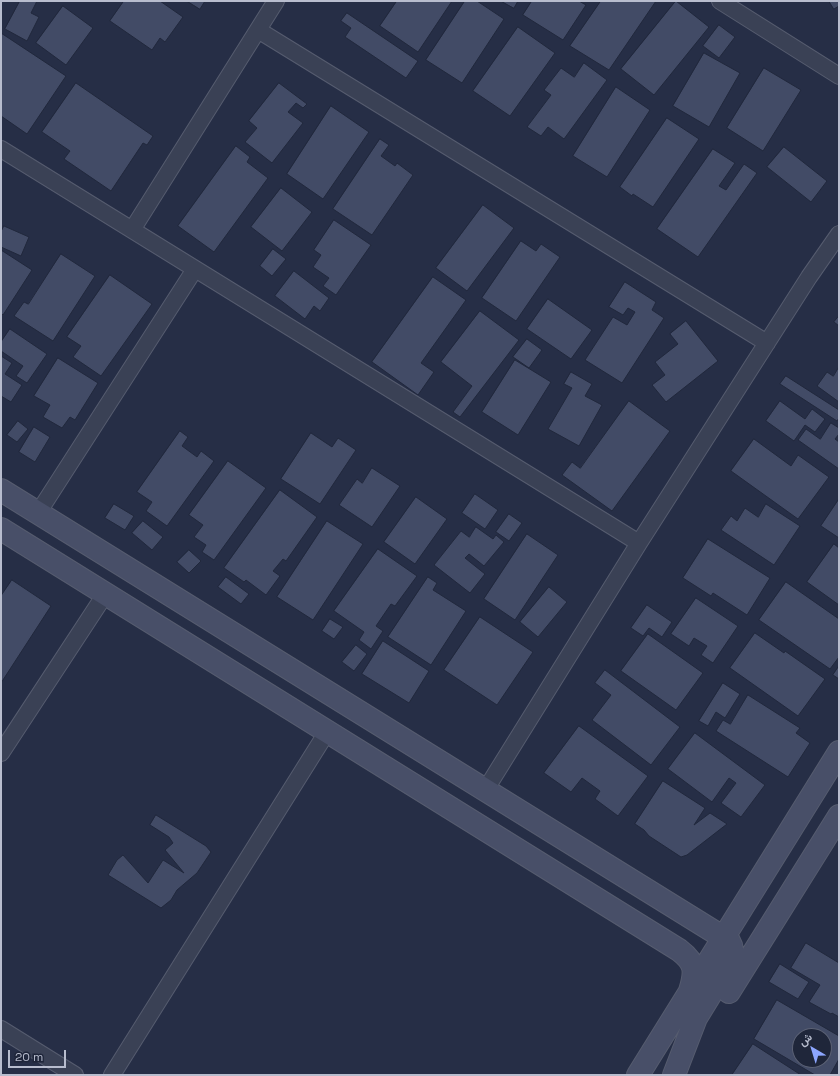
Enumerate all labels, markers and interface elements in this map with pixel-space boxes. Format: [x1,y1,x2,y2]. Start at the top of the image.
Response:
north arrow [792,1028,832,1068]
text: ش [796,1030,815,1049]
scale bar [10,1042,68,1068]
text: 20 m [15,1049,43,1065]

